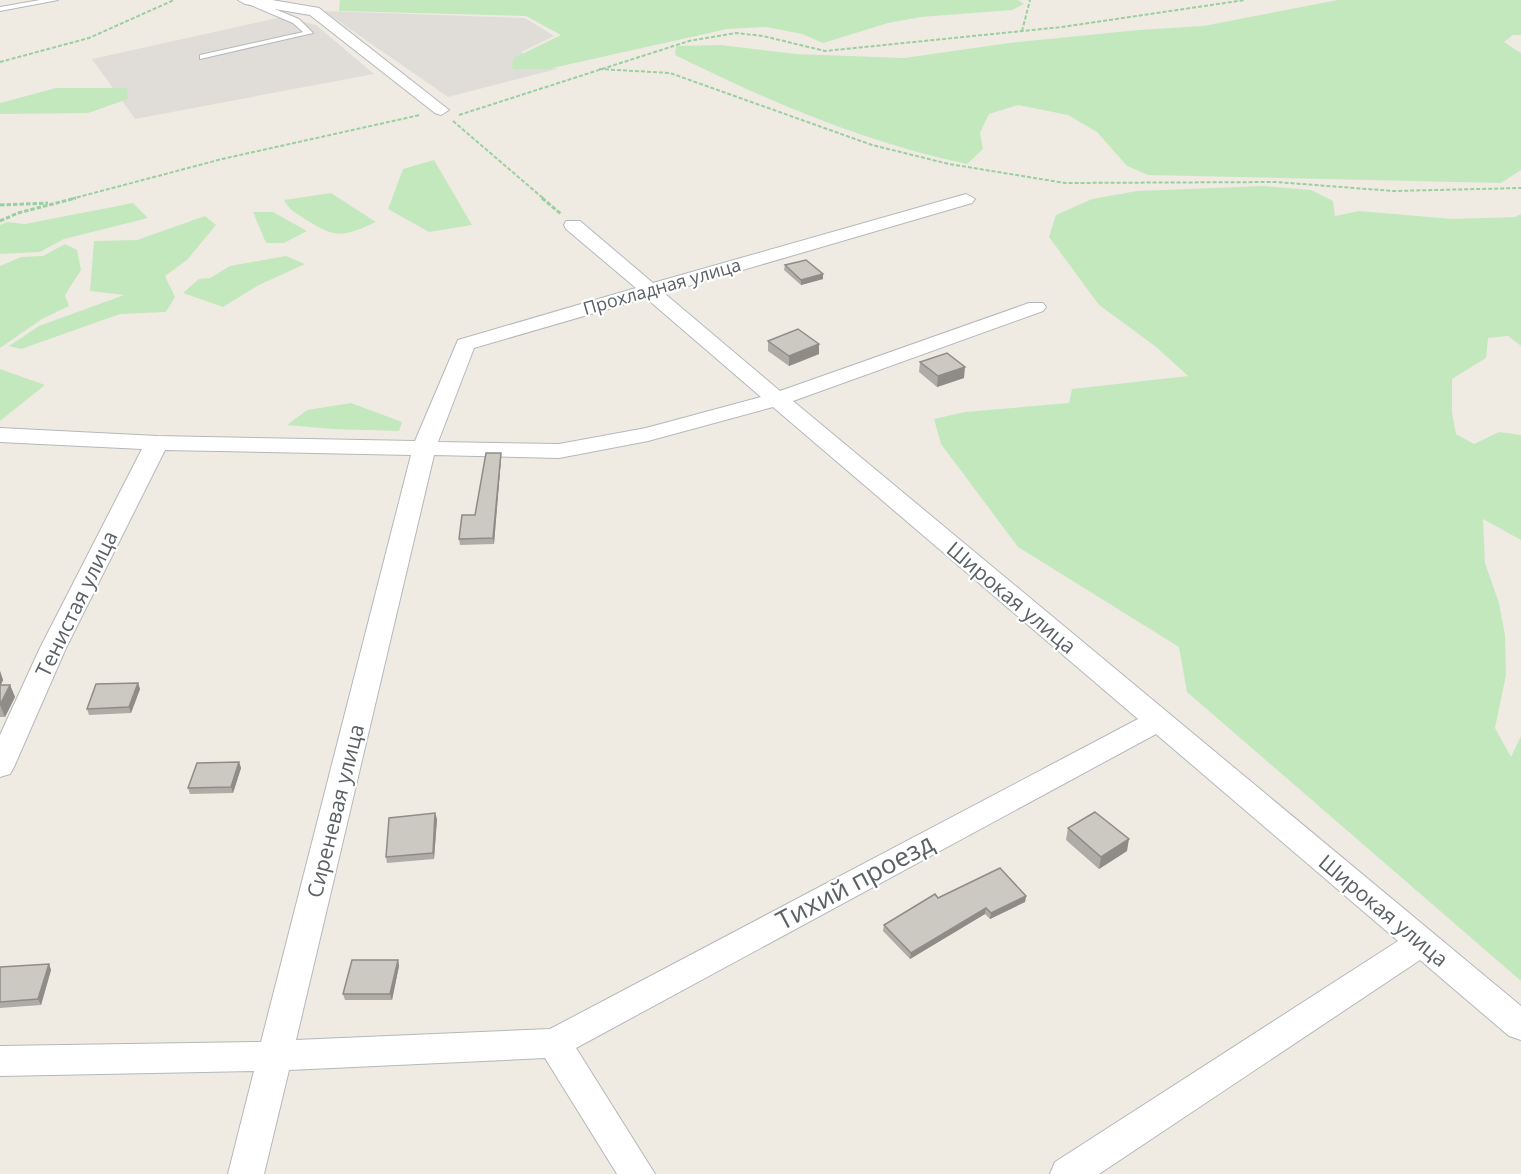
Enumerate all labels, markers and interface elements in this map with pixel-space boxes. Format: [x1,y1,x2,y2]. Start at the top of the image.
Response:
street label: Прохладная улица [580,252,743,320]
street label: Тенистая улица [29,526,124,681]
street label: Широкая улица [941,535,1082,660]
street label: Сиреневая улица [300,721,370,900]
street label: Тихий проезд [769,824,940,938]
street label: Широкая улица [1313,848,1454,973]

